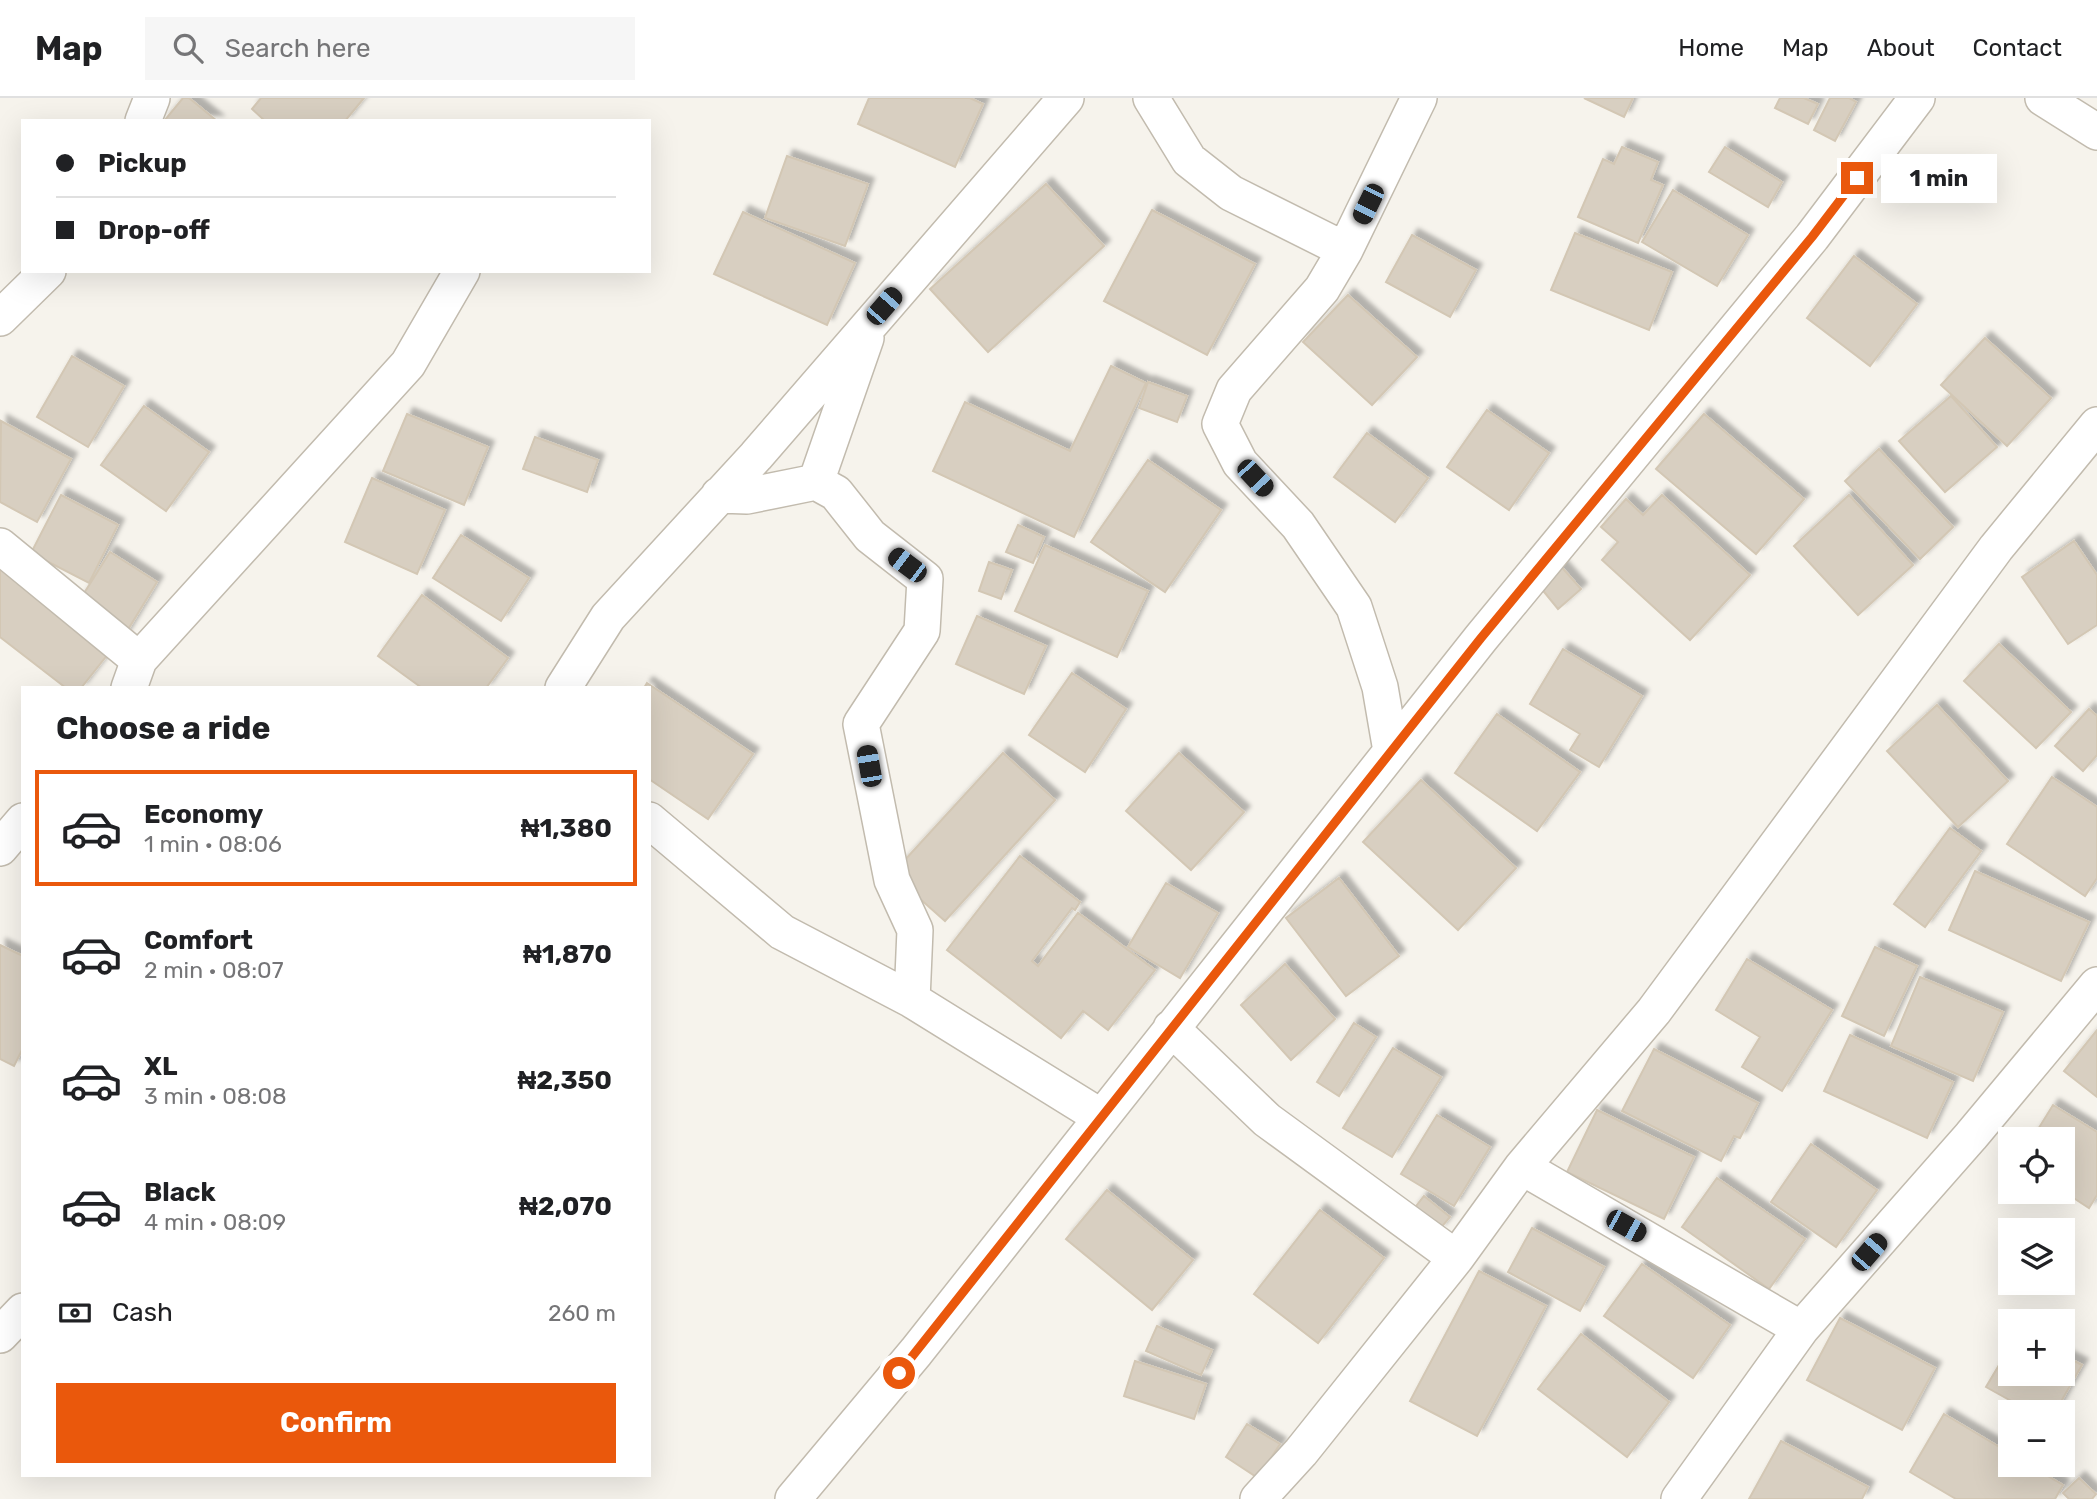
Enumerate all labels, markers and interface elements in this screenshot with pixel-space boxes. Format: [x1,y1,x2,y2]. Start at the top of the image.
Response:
search box [145,17,635,80]
text: Map [35,29,103,68]
icon: search [169,29,207,67]
text: Search here [225,33,370,64]
text: Home [1678,34,1744,62]
text: Map [1782,34,1829,62]
text: About [1867,34,1935,62]
text: Contact [1973,34,2062,62]
text: Pickup [98,148,187,179]
callout: 1 min [1882,154,1997,202]
route end [1841,162,1873,194]
text: 1 min [1910,164,1968,192]
car [1350,181,1387,227]
text: Drop-off [98,215,210,246]
car [863,283,906,329]
car [1233,455,1278,501]
car [884,544,931,586]
text: Choose a ride [56,709,270,747]
car [856,743,883,789]
icon: car [60,797,123,860]
text: Economy [144,799,263,830]
text: ₦1,380 [521,813,612,844]
text: 1 min · 08:06 [144,830,282,858]
icon: car [60,923,123,986]
text: Comfort [144,925,253,956]
text: ₦1,870 [523,939,612,970]
text: 2 min · 08:07 [144,956,283,984]
icon: car [60,1049,123,1112]
text: XL [144,1051,177,1082]
text: ₦2,350 [517,1065,612,1096]
text: 3 min · 08:08 [144,1082,287,1110]
map controls [1998,1127,2075,1477]
button: locate [1998,1127,2075,1204]
icon: car [60,1175,123,1238]
text: Black [144,1177,216,1208]
text: ₦2,070 [519,1191,612,1222]
car [1603,1207,1650,1245]
text: 4 min · 08:09 [144,1208,286,1236]
button: layers [1998,1218,2075,1295]
car [1848,1229,1891,1275]
icon: cash [56,1294,94,1332]
text: Cash [112,1297,173,1328]
text: 260 m [548,1299,616,1327]
button: + [1998,1309,2075,1386]
route start [883,1357,915,1389]
button: Confirm [56,1383,616,1463]
button: − [1998,1400,2075,1477]

